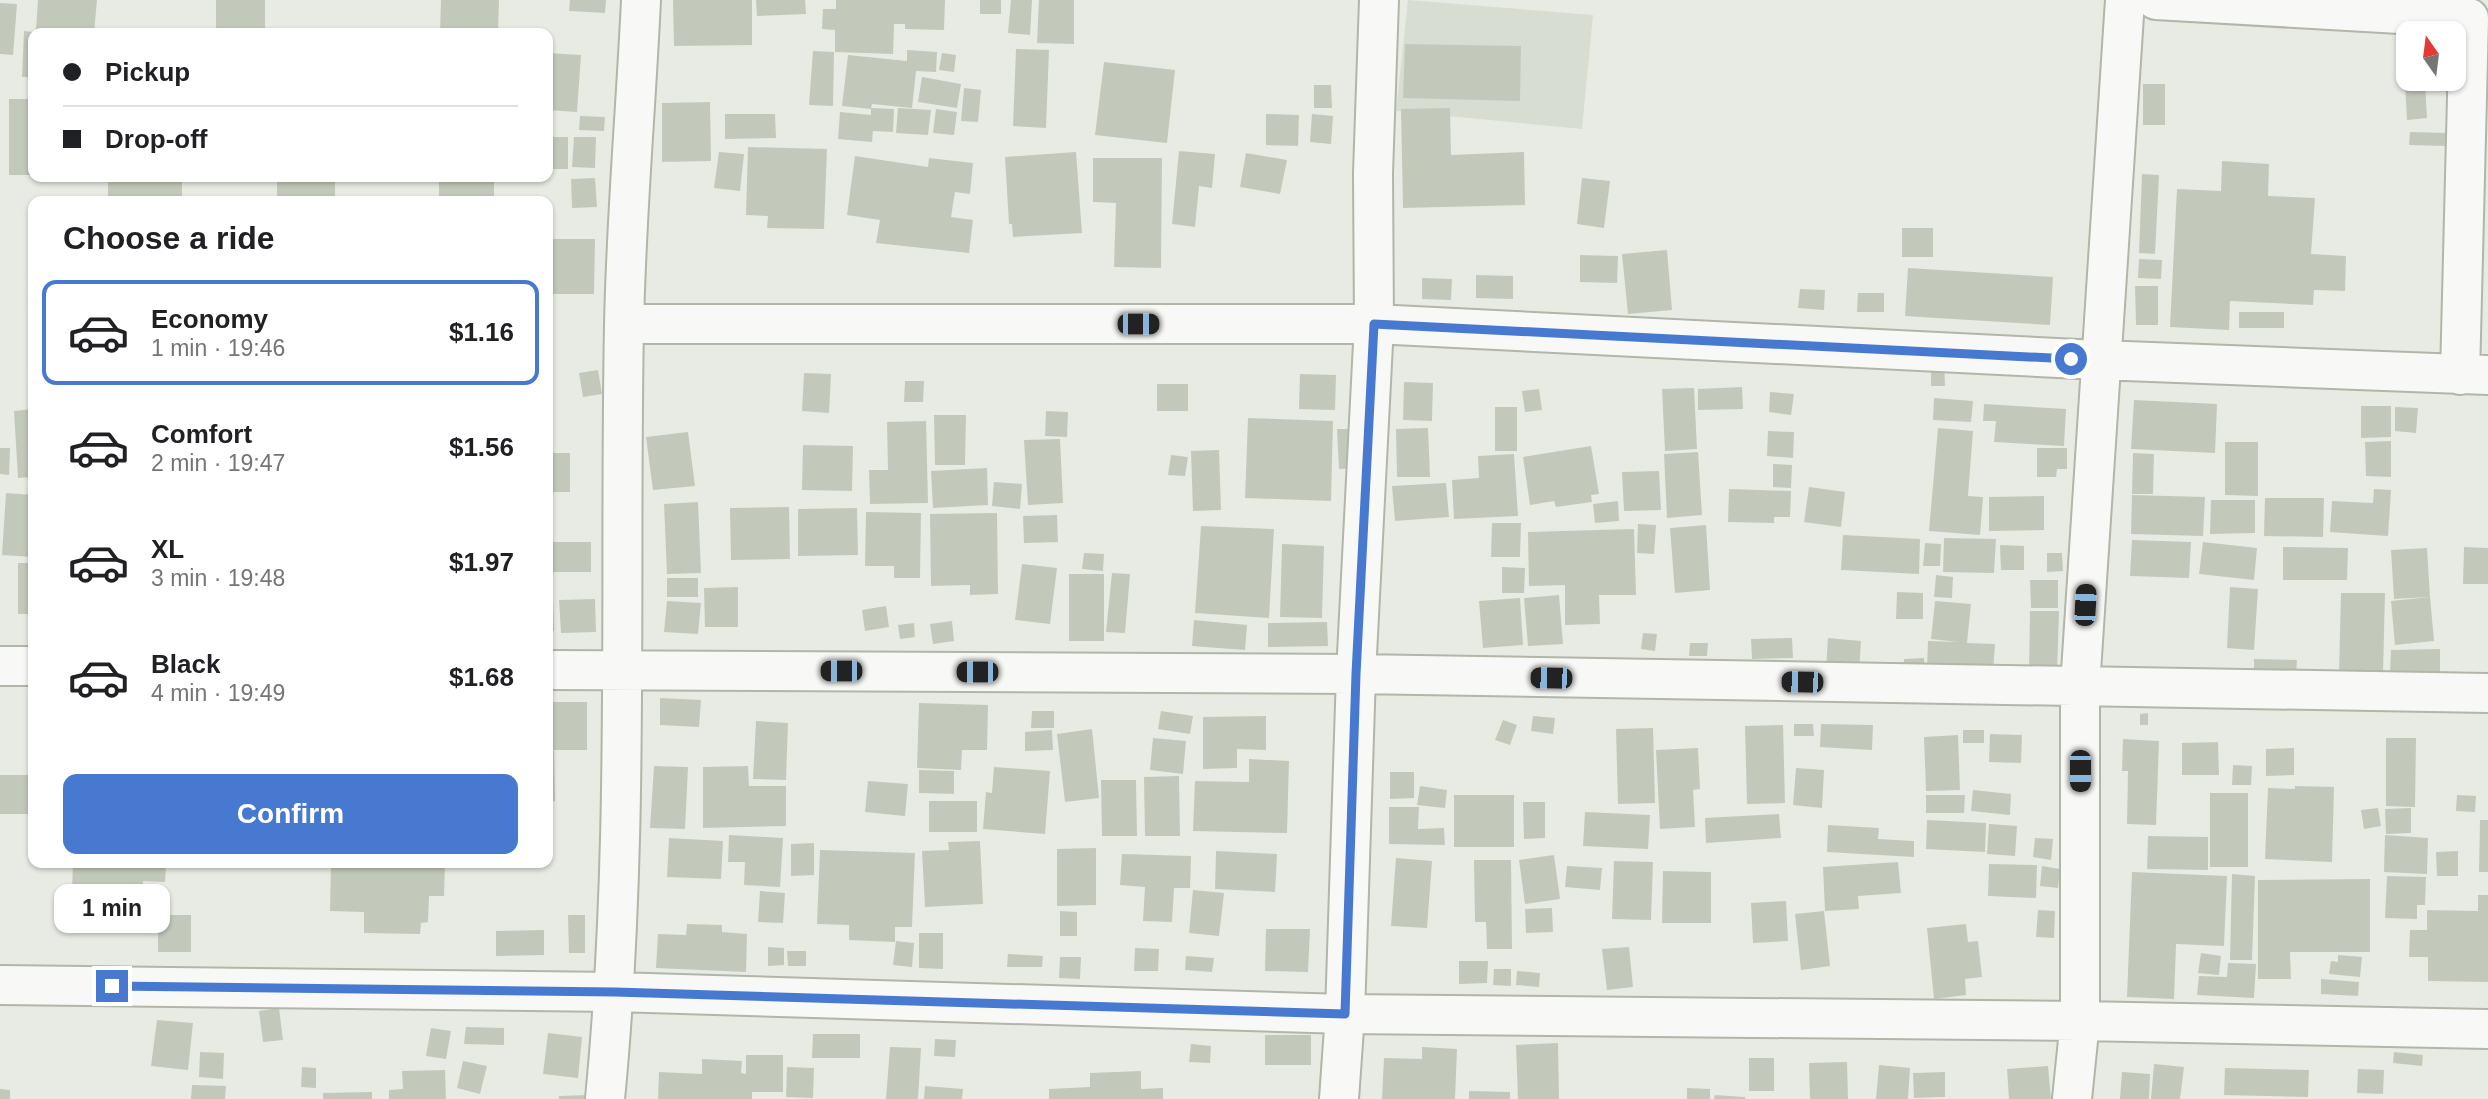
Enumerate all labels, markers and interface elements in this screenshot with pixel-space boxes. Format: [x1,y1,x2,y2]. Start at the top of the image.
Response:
north arrow [2396,21,2466,91]
map controls [2396,21,2466,91]
text: Pickup [105,57,190,87]
text: Drop-off [105,124,208,154]
text: Choose a ride [63,220,275,256]
icon: car [67,301,130,364]
text: Economy [151,304,268,334]
car [1118,314,1160,335]
text: $1.16 [449,317,514,347]
text: 1 min · 19:46 [151,335,285,361]
route start [2055,343,2087,375]
icon: car [67,416,130,479]
text: Comfort [151,419,252,449]
text: $1.56 [449,432,514,462]
text: 2 min · 19:47 [151,450,285,476]
icon: car [67,531,130,594]
text: XL [151,534,184,564]
text: $1.97 [449,547,514,577]
text: 3 min · 19:48 [151,565,285,591]
car [2074,583,2097,627]
icon: car [67,646,130,709]
text: Black [151,649,220,679]
car [821,661,863,682]
text: $1.68 [449,662,514,692]
car [957,662,999,683]
car [1530,667,1573,689]
car [1781,671,1824,693]
text: 4 min · 19:49 [151,680,285,706]
car [2070,750,2091,792]
button: Confirm [63,774,518,854]
callout: 1 min [54,884,170,934]
text: 1 min [82,895,142,921]
route end [96,970,128,1002]

